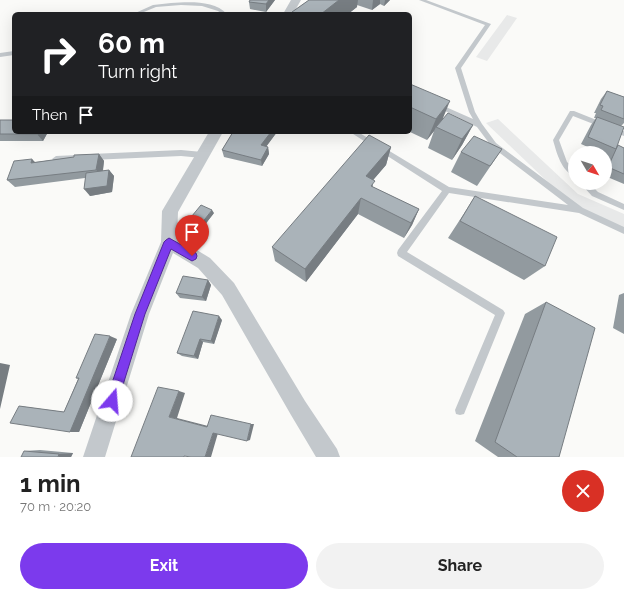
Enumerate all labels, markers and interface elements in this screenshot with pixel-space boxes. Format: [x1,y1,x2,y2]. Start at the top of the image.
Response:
text: 60 m [98,27,165,60]
icon: right [32,28,84,80]
text: Turn right [98,61,177,82]
icon: arrive [75,104,97,126]
text: Then [32,106,67,124]
north arrow [568,146,612,190]
map controls [568,146,612,190]
pin [175,215,209,256]
icon: arrive [181,221,203,243]
position arrow [91,380,133,422]
text: 1 min [20,469,81,498]
button: close [562,470,604,512]
text: 70 m · 20:20 [20,499,91,514]
button: Exit [20,543,308,589]
button: Share [316,543,604,589]

